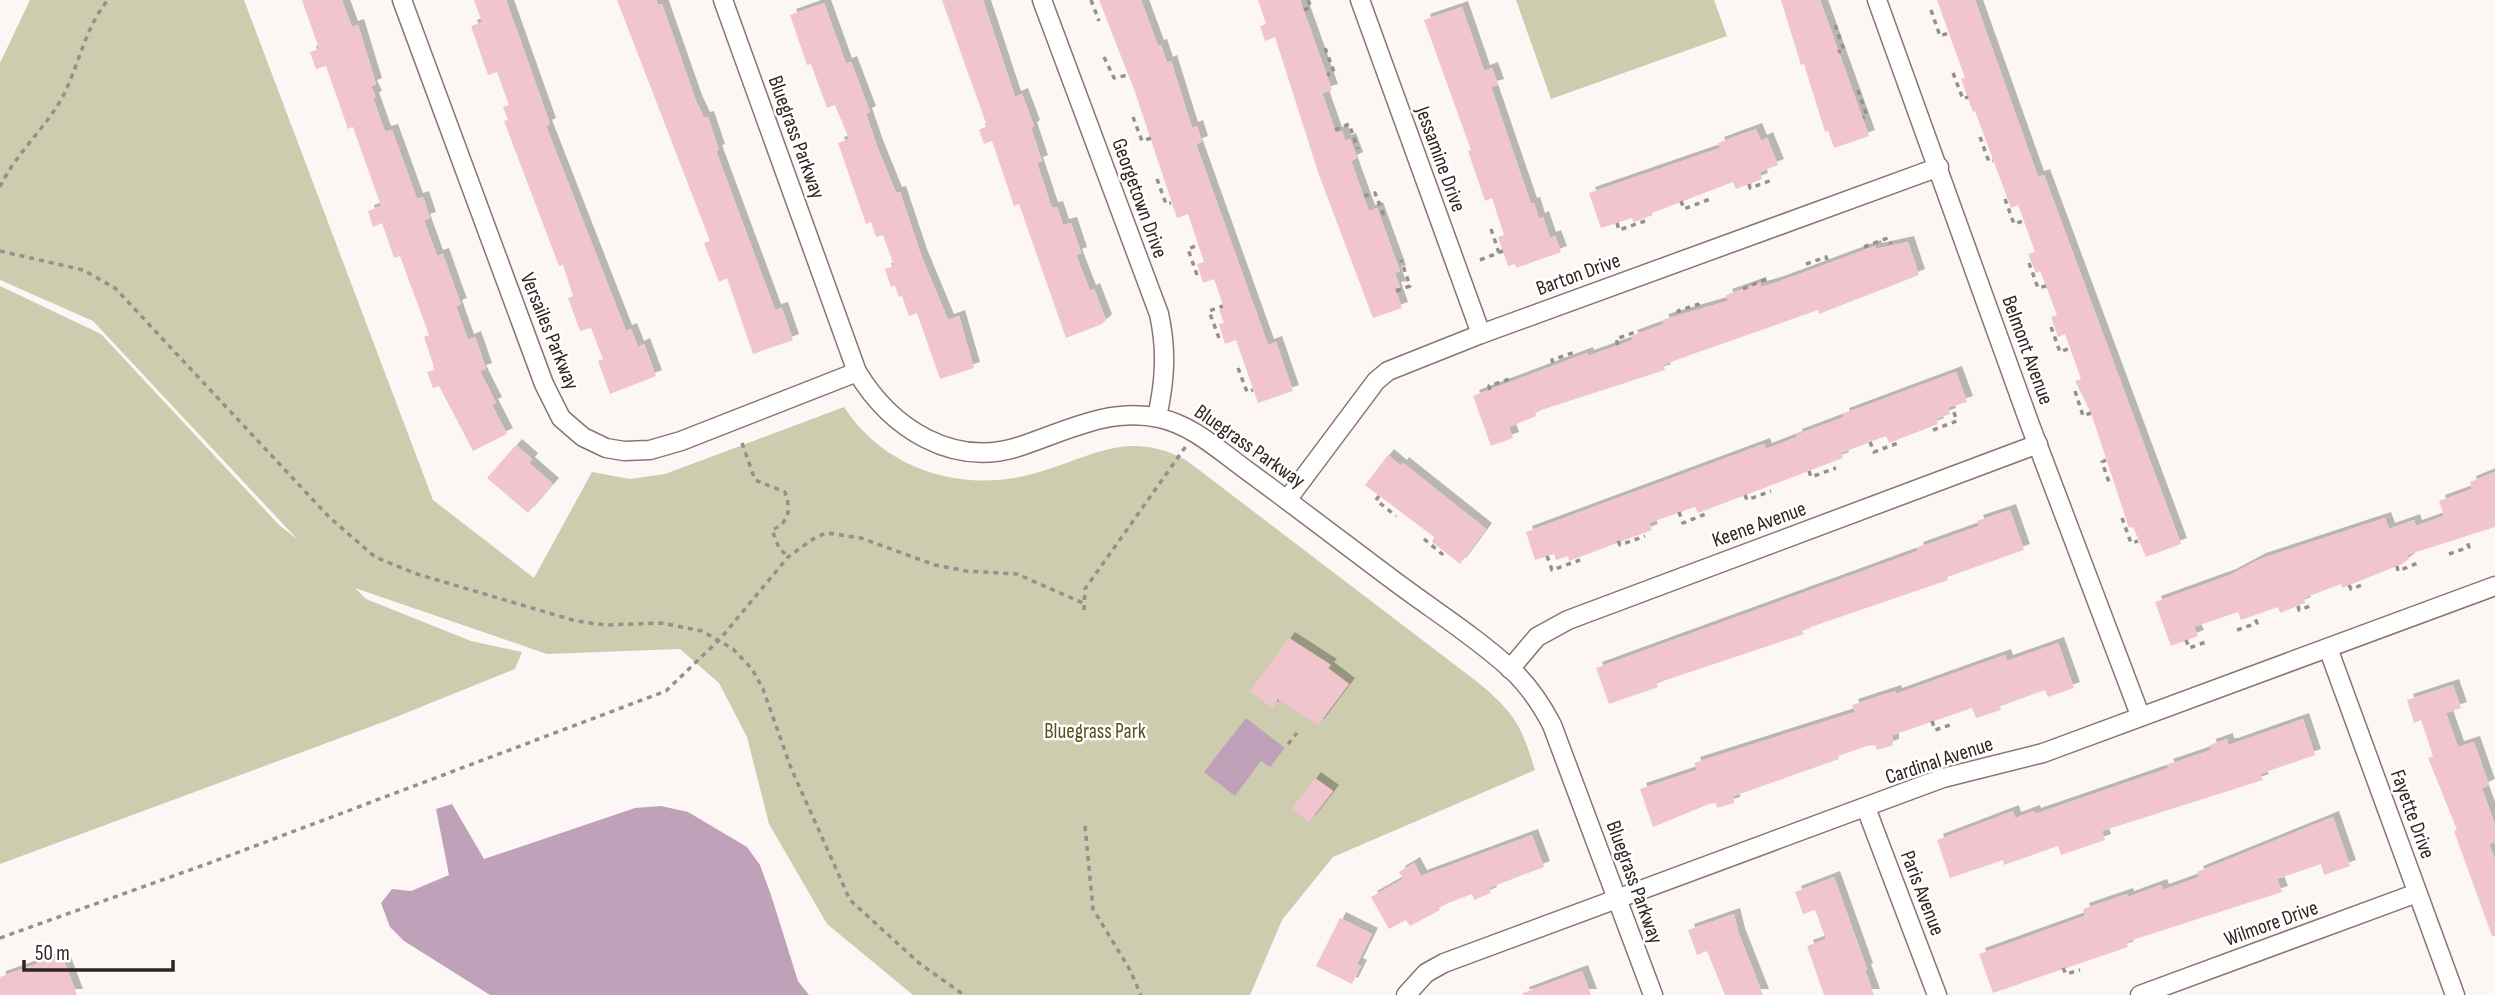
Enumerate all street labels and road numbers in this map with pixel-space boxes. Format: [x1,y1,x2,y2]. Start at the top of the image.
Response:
street label: Bluegrass Parkway [763,72,830,202]
street label: Jessamine Drive [1410,102,1471,215]
street label: Georgetown Drive [1106,135,1173,261]
street label: Barton Drive [1533,248,1624,301]
street label: Versailes Parkway [515,269,584,393]
street label: Belmont Avenue [1996,292,2059,408]
street label: Bluegrass Parkway [1190,399,1310,494]
street label: Keene Avenue [1709,496,1810,553]
street label: Cardinal Avenue [1882,731,1996,790]
street label: Fayette Drive [2385,766,2440,862]
street label: Bluegrass Parkway [1601,817,1668,947]
street label: Paris Avenue [1895,847,1950,939]
street label: Wilmore Drive [2221,895,2321,952]

